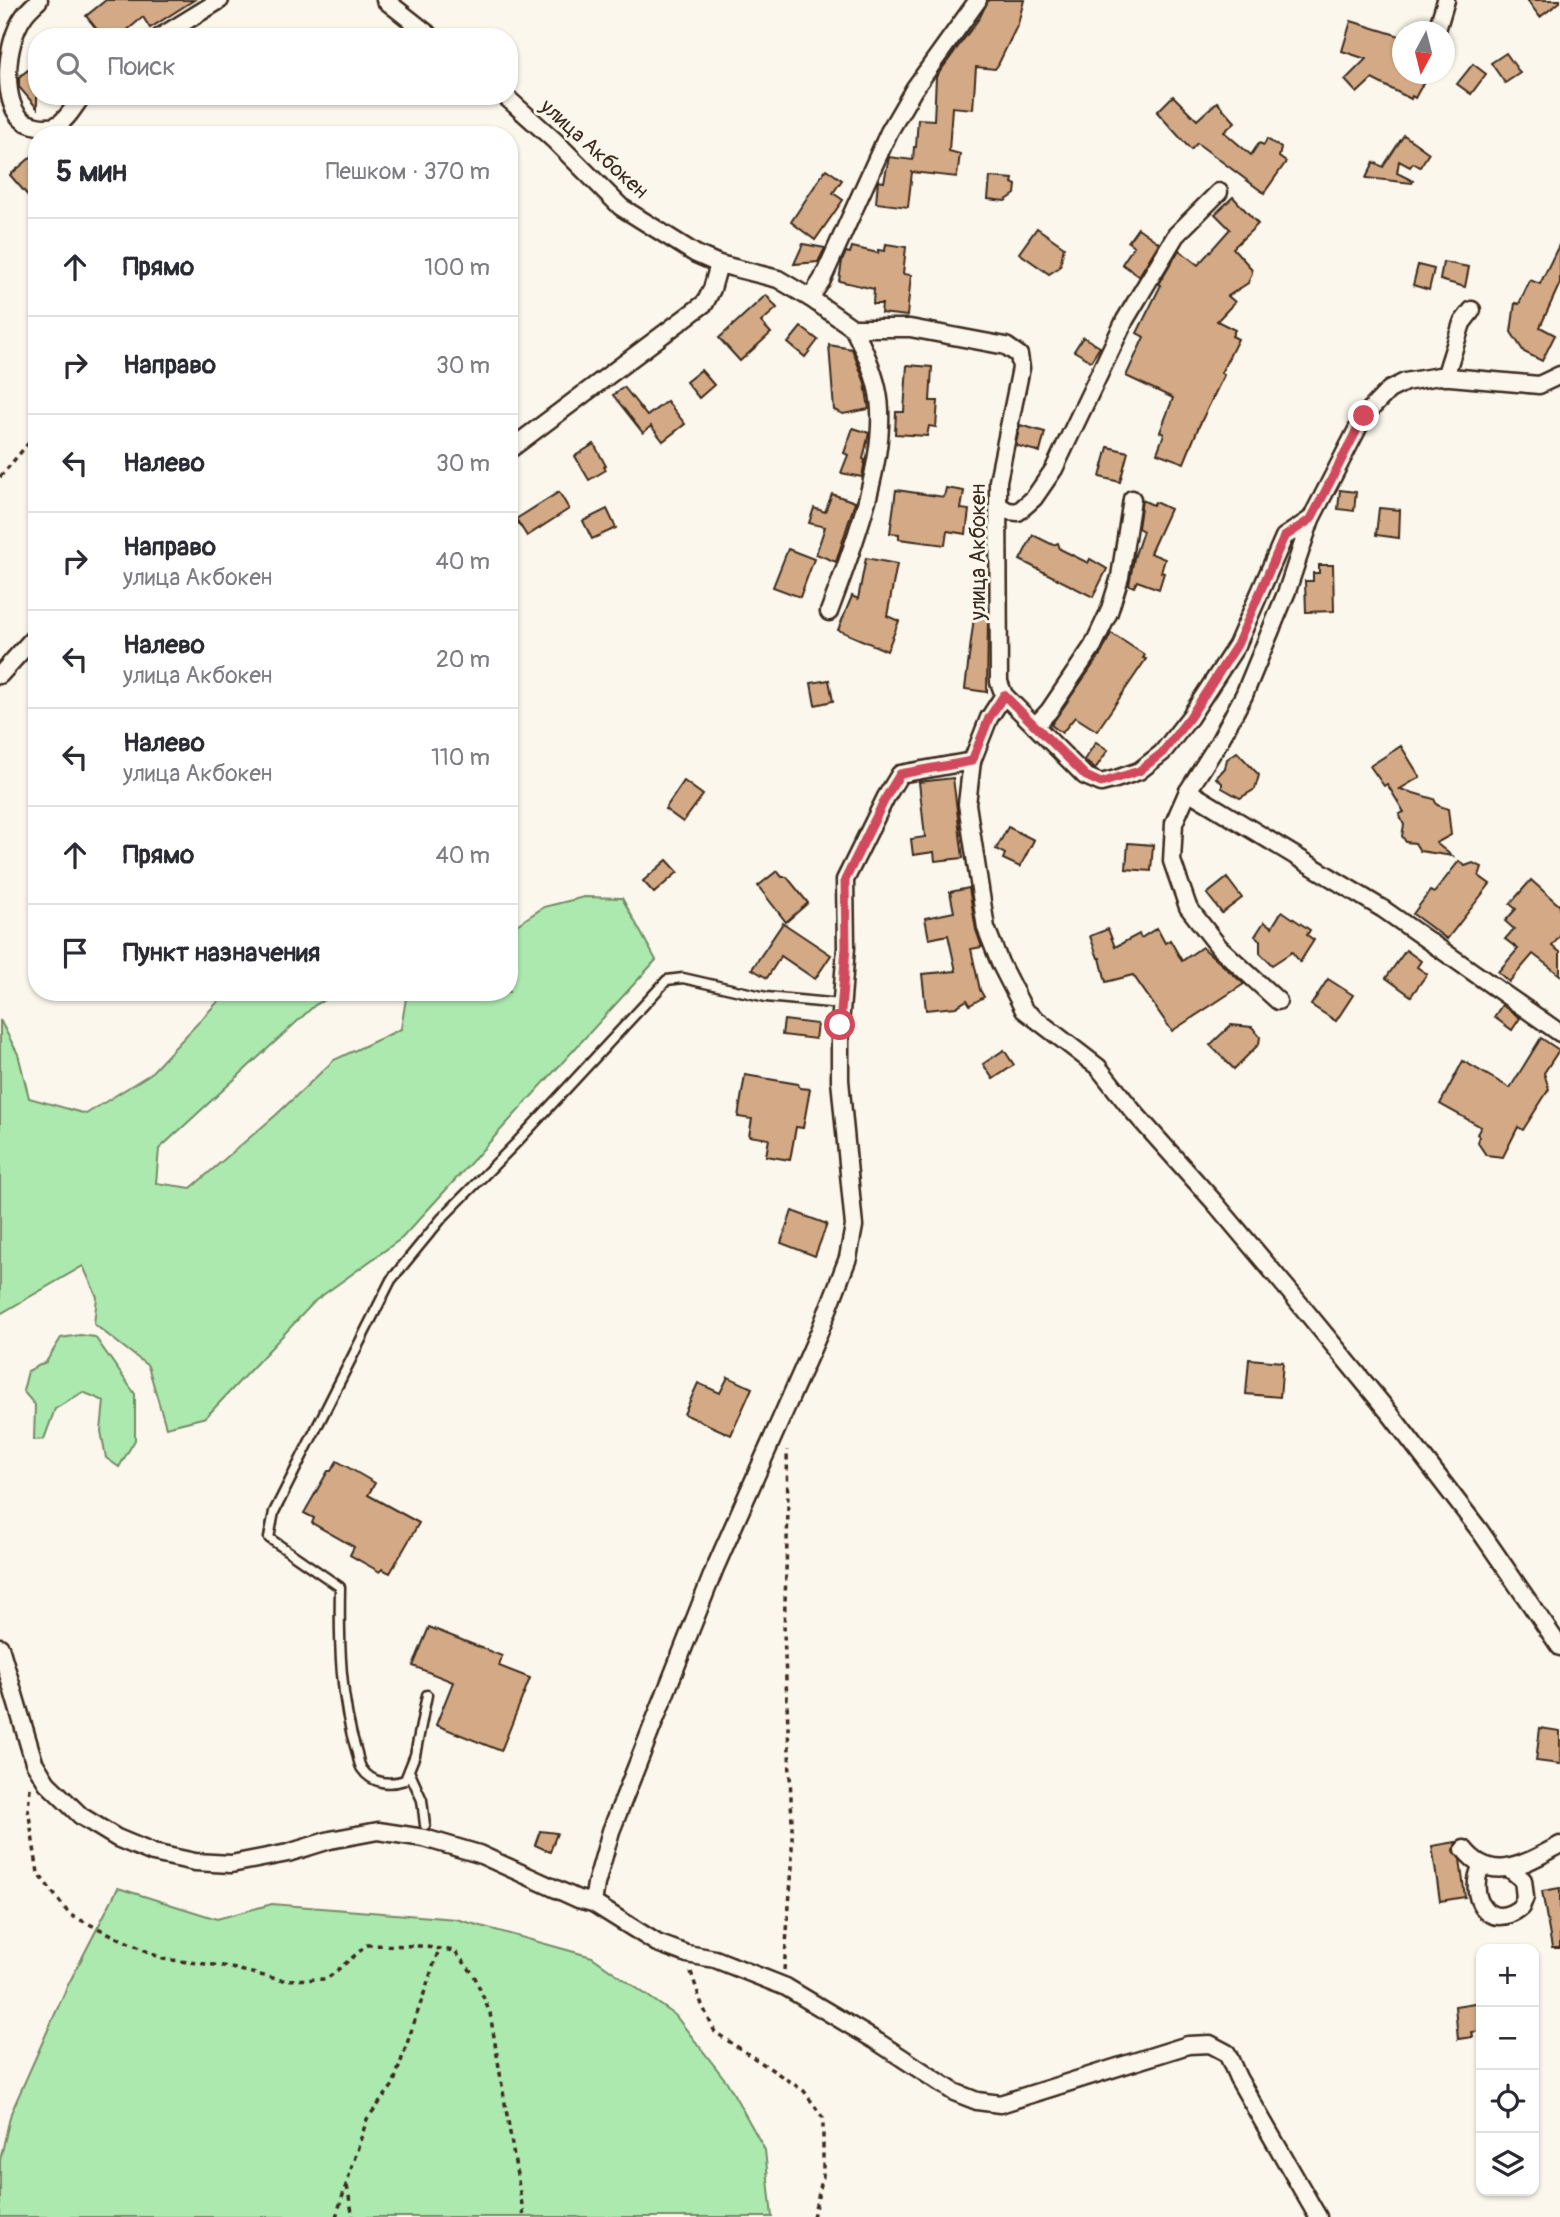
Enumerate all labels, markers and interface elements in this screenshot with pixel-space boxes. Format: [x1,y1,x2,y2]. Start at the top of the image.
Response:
north arrow [1392,21,1455,84]
search box [28,28,518,105]
icon: search [52,48,90,86]
text: Поиск [108,51,176,83]
street label: улица Акбокен [534,93,654,205]
text: 5 мин [56,153,127,190]
text: Пешком · 370 m [326,157,490,186]
icon: ahead [56,248,94,286]
text: Прямо [123,251,194,283]
text: 100 m [424,253,490,282]
icon: right [56,346,94,384]
text: Направо [123,349,216,381]
text: 30 m [436,351,490,380]
route end [1348,400,1379,431]
icon: left [56,444,94,482]
text: Налево [123,447,205,479]
text: 30 m [436,449,490,478]
street label: улица Акбокен [965,484,992,621]
text: Направо [123,531,216,563]
icon: right [56,542,94,580]
text: 40 m [436,547,490,576]
text: улица Акбокен [123,563,272,592]
text: Налево [123,629,205,661]
icon: left [56,640,94,678]
text: 20 m [436,645,490,674]
text: улица Акбокен [123,661,272,690]
text: Налево [123,727,205,759]
icon: left [56,738,94,776]
text: 110 m [431,743,490,772]
text: улица Акбокен [123,759,272,788]
icon: ahead [56,836,94,874]
text: Прямо [123,839,194,871]
text: 40 m [436,841,490,870]
icon: arrive [56,934,94,972]
text: Пункт назначения [123,937,320,969]
route start [824,1009,855,1040]
map controls [1476,1944,1539,2196]
button: + [1476,1944,1539,2007]
button: − [1476,2007,1539,2070]
button: locate [1476,2070,1539,2133]
button: layers [1476,2133,1539,2196]

